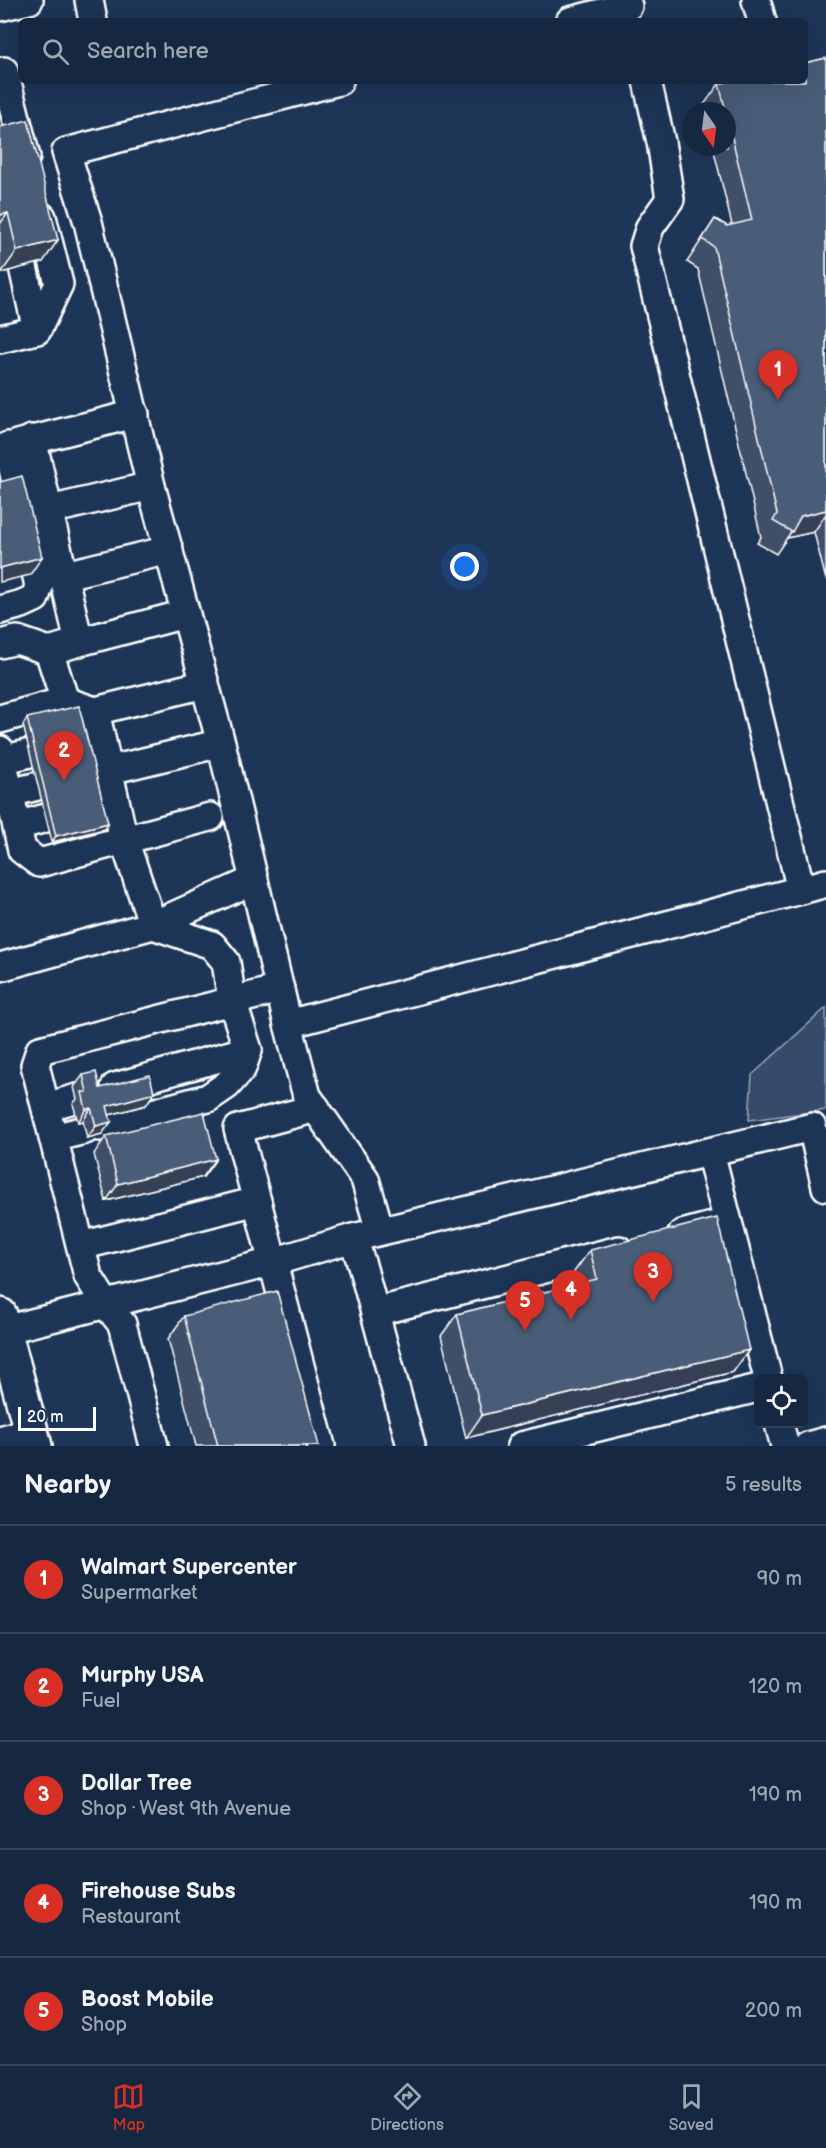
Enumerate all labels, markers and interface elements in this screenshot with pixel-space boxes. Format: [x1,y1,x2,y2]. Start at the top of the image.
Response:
search box [18,18,808,84]
icon: search [39,35,72,68]
text: Search here [87,38,209,65]
north arrow [682,102,736,156]
pin: 1 [758,350,798,400]
your location [450,552,479,581]
pin: 2 [44,732,84,781]
pin: 3 [634,1252,672,1302]
pin: 4 [552,1270,590,1320]
pin: 5 [506,1282,544,1331]
map controls [754,1374,808,1428]
button: locate [754,1374,808,1428]
scale bar [18,1404,96,1432]
text: 20 m [27,1408,63,1427]
text: Nearby [24,1470,111,1501]
text: 5 results [725,1473,802,1497]
text: Walmart Supercenter [81,1554,297,1581]
text: 1 [39,1567,48,1591]
text: 90 m [757,1567,802,1591]
text: Supermarket [81,1581,197,1605]
text: Murphy USA [81,1662,204,1689]
text: 2 [38,1675,49,1699]
text: 120 m [749,1675,802,1699]
text: Fuel [81,1689,120,1713]
text: Dollar Tree [81,1770,192,1797]
text: 3 [38,1783,49,1807]
text: 190 m [749,1783,802,1807]
text: Shop · West 9th Avenue [81,1797,291,1821]
text: Firehouse Subs [81,1878,236,1905]
text: 4 [38,1891,49,1915]
text: 190 m [749,1891,802,1915]
text: Restaurant [81,1905,181,1929]
text: Boost Mobile [81,1986,214,2013]
text: 5 [38,1999,49,2023]
text: 200 m [745,1999,802,2023]
text: Shop [81,2013,127,2037]
tab: Map [112,2080,145,2135]
tab: Directions [370,2080,444,2135]
tab: Saved [669,2080,714,2135]

